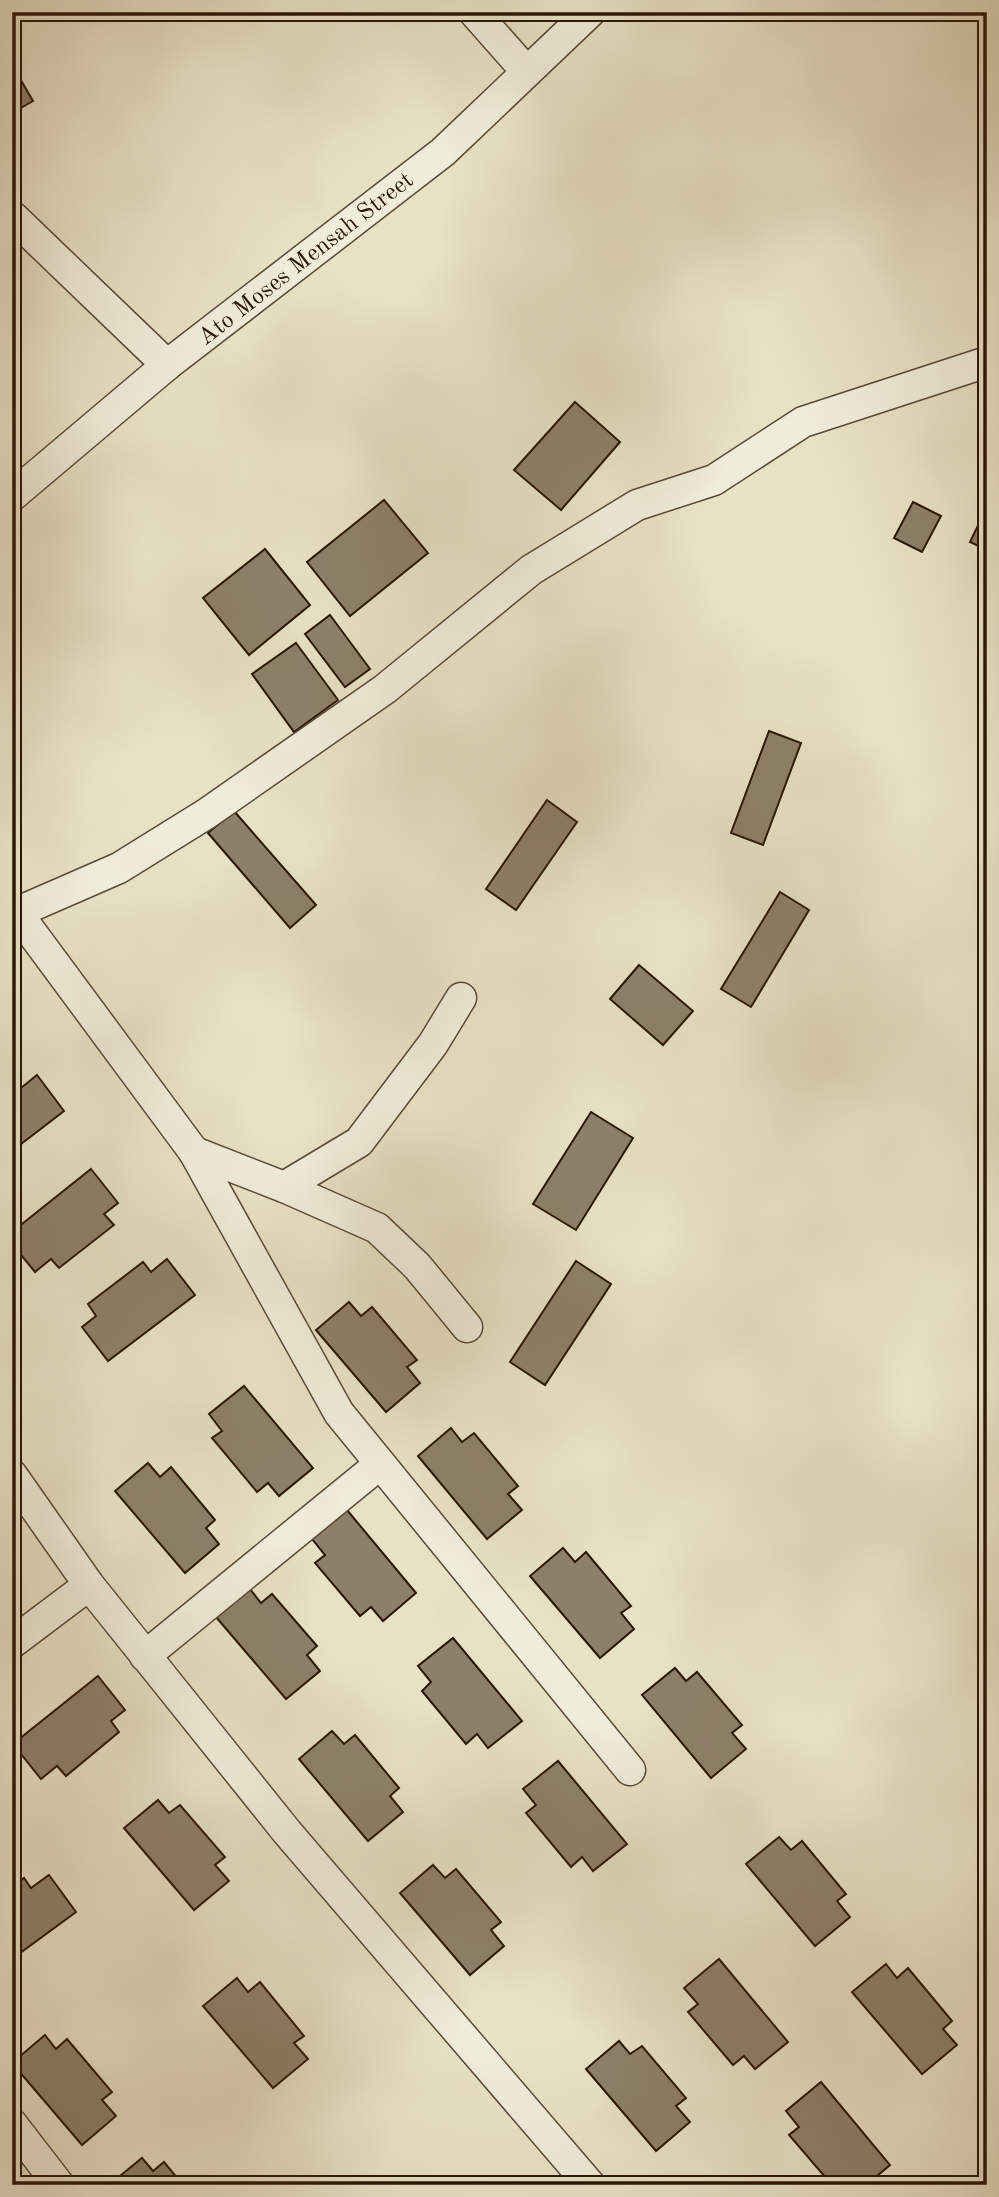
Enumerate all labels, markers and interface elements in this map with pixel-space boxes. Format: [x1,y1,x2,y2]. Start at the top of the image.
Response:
street label: Ato Moses Mensah Street [194,168,418,351]

